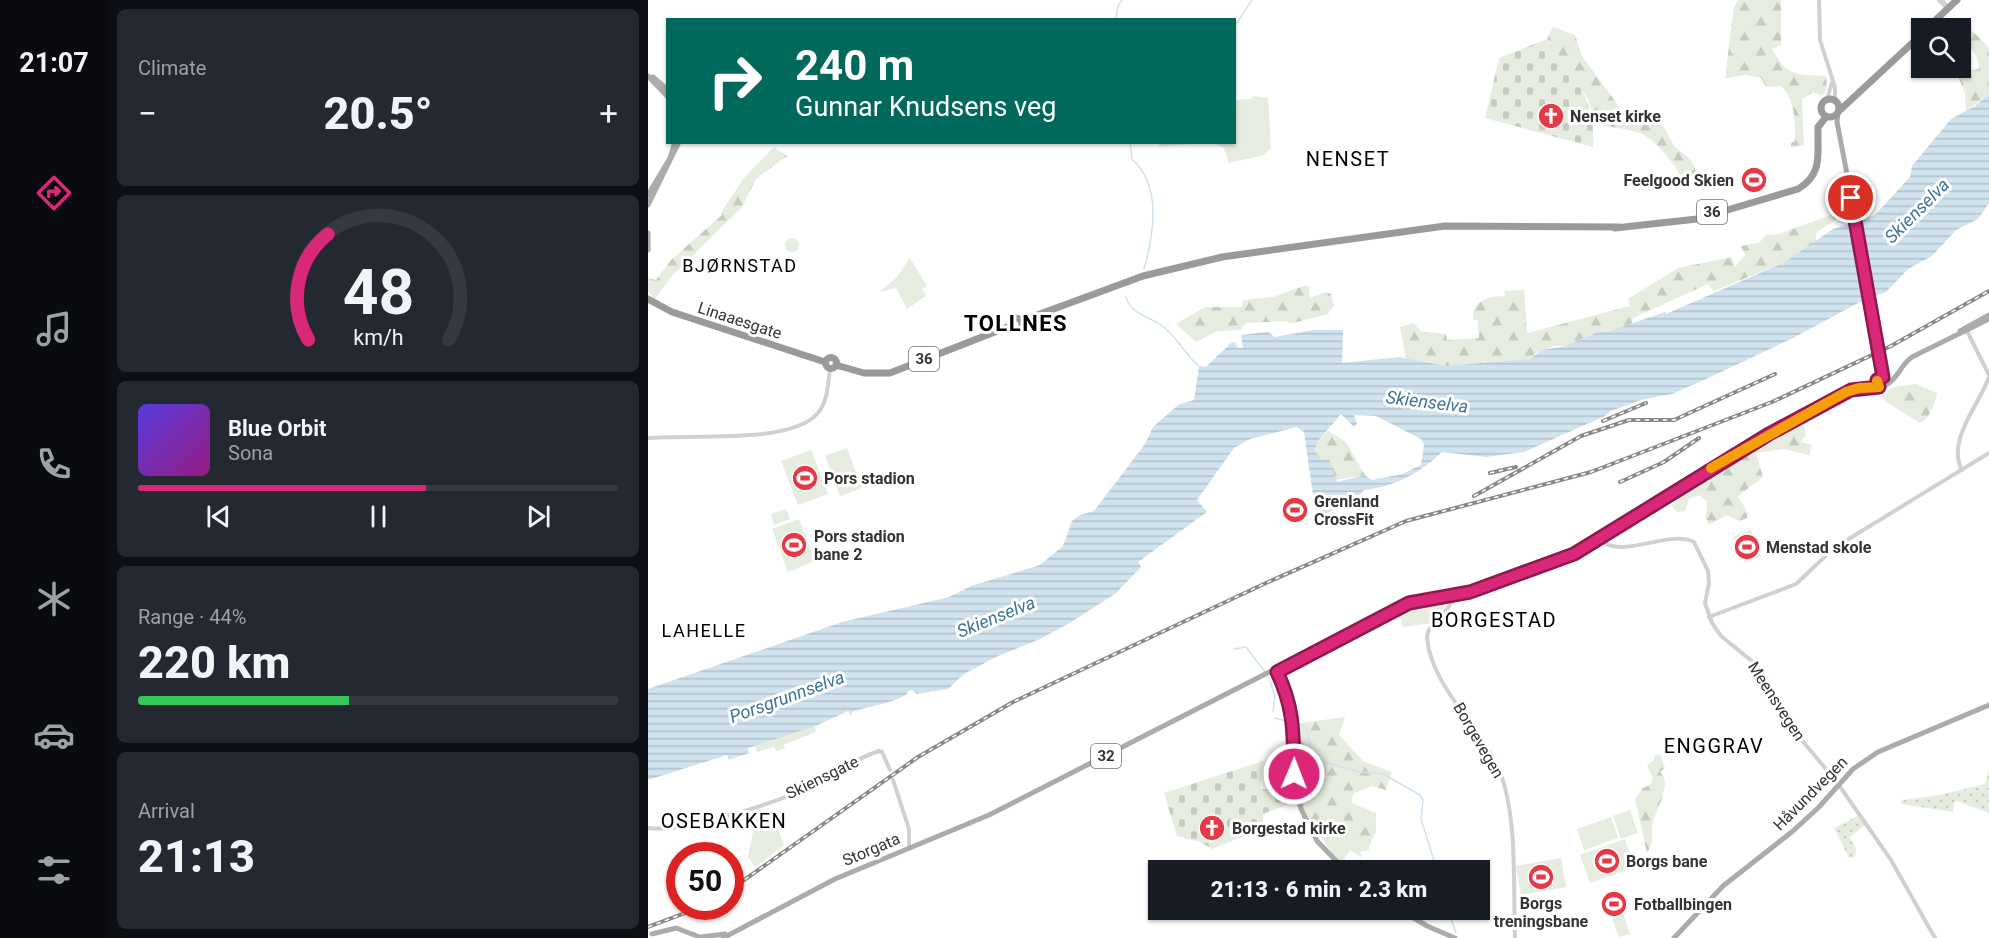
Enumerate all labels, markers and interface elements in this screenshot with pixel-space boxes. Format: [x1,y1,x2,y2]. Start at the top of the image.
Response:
map controls [1911,18,1971,78]
button: search [1911,18,1971,78]
text: 240 m [795,41,914,90]
icon: right [696,42,774,120]
text: 21:07 [19,47,89,79]
text: Climate [138,56,206,80]
text: 20.5° [324,87,433,140]
text: Gunnar Knudsens veg [795,91,1056,123]
text: − [138,94,157,133]
text: + [599,94,618,133]
church icon: Nenset kirke [1536,101,1566,131]
place label: Nenset kirke [1570,107,1661,126]
district label: NENSET [1306,147,1390,171]
sports icon: Feelgood Skien [1739,165,1769,195]
place label: Feelgood Skien [1623,171,1734,190]
icon: directions [33,172,75,214]
pin [1825,172,1876,223]
water label: Skienselva [1880,174,1953,247]
icon: arrive [1834,181,1867,214]
road number: 36 [1697,200,1727,224]
district label: BJØRNSTAD [682,255,798,276]
text: 48 [342,256,414,329]
street label: Linaaesgate [696,298,784,343]
icon: music [33,308,75,350]
district label: TOLLNES [964,311,1068,336]
text: km/h [353,326,403,351]
road number: 36 [909,347,939,371]
water label: Skienselva [1385,386,1469,417]
text: Blue Orbit [228,416,326,441]
text: Sona [228,441,273,465]
icon: phone [33,443,75,485]
sports icon: Pors stadion [790,463,820,493]
place label: Pors stadion [824,469,915,488]
place label: Grenland CrossFit [1314,492,1379,529]
sports icon: Grenland CrossFit [1280,495,1310,525]
icon: previous [202,500,235,533]
icon: pause [362,500,395,533]
icon: next [522,500,555,533]
place label: Pors stadion bane 2 [814,527,905,564]
sports icon: Pors stadion bane 2 [779,530,809,560]
sports icon: Menstad skole [1732,532,1762,562]
place label: Menstad skole [1766,538,1872,557]
icon: climate [33,578,75,620]
water label: Skienselva [954,591,1038,642]
text: Range · 44% [138,605,246,629]
district label: BORGESTAD [1431,608,1557,632]
district label: LAHELLE [662,620,746,641]
text: 220 km [138,636,290,689]
street label: Meensvegen [1744,658,1809,744]
water label: Porsgrunnselva [727,666,847,727]
street label: Borgevegen [1449,699,1508,781]
icon: car [33,714,75,756]
district label: ENGGRAV [1664,734,1764,758]
position arrow [1262,742,1326,806]
road number: 32 [1091,744,1121,768]
street label: Skiensgate [783,752,862,803]
street label: Håvundvegen [1769,752,1851,834]
text: Arrival [138,799,195,823]
district label: OSEBAKKEN [661,809,787,833]
church icon: Borgestad kirke [1197,813,1227,843]
place label: Borgestad kirke [1232,819,1346,838]
street label: Storgata [840,829,903,870]
text: 21:13 [138,830,255,883]
speed limit sign: 50 [666,842,744,920]
sports icon: Borgs bane [1592,846,1622,876]
icon: filters [33,849,75,891]
place label: Borgs bane [1626,852,1708,871]
sports icon: Borgs treningsbane [1526,862,1556,892]
text: 21:13 · 6 min · 2.3 km [1211,877,1427,902]
sports icon: Fotballbingen [1599,889,1629,919]
place label: Borgs treningsbane [1494,894,1589,931]
place label: Fotballbingen [1634,895,1732,914]

